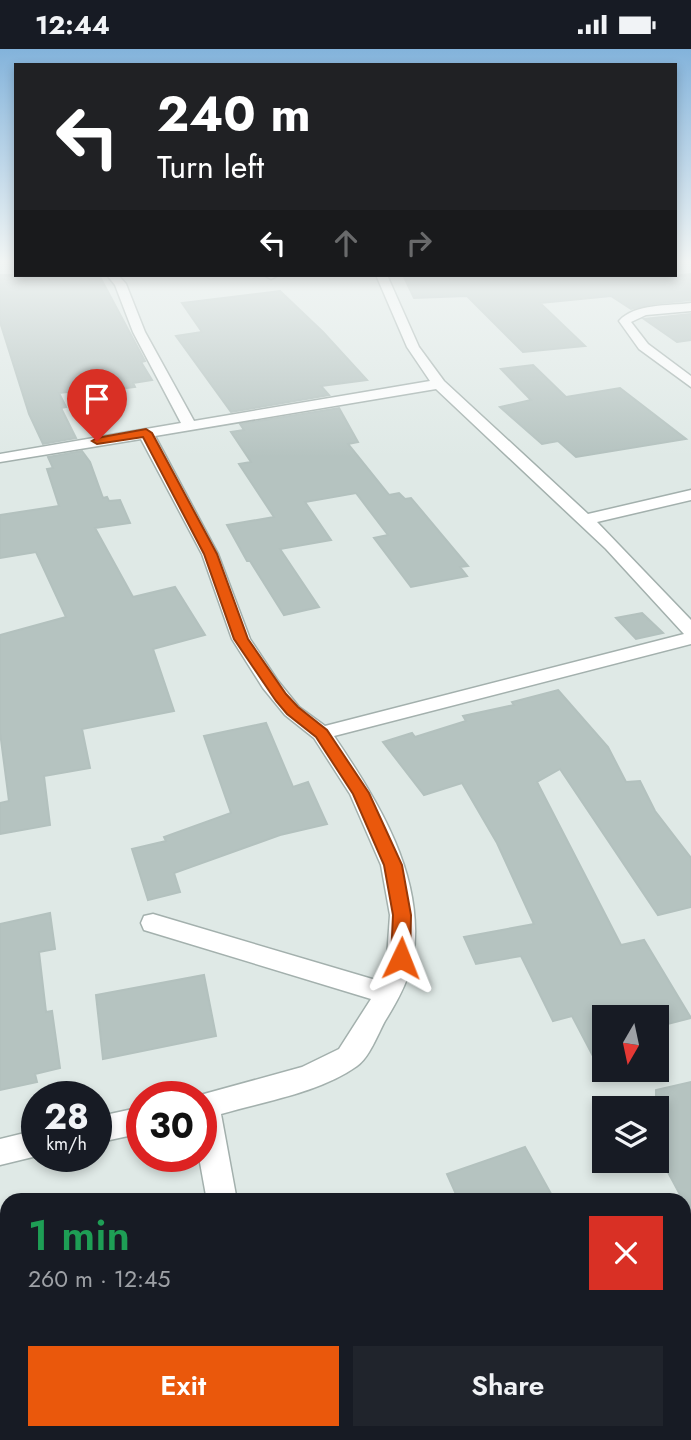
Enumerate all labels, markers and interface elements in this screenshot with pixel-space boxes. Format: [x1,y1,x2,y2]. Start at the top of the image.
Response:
text: 12:44 [35,6,110,44]
text: 240 m [157,79,311,149]
icon: left [42,91,133,182]
text: Turn left [157,144,264,190]
icon: left [254,224,292,262]
icon: ahead [327,224,365,262]
icon: right [400,224,438,262]
pin [67,369,127,441]
icon: arrive [78,380,116,418]
position arrow [364,921,438,995]
north arrow [592,1005,668,1081]
map controls [592,1005,669,1173]
speed limit sign: 30 [126,1081,217,1172]
text: 28 [44,1092,89,1142]
button: layers [592,1096,669,1173]
text: km/h [46,1131,87,1157]
text: 1 min [28,1205,130,1266]
button: close [589,1216,663,1290]
text: 260 m · 12:45 [28,1262,170,1296]
button: Exit [28,1346,339,1426]
button: Share [353,1346,663,1426]

